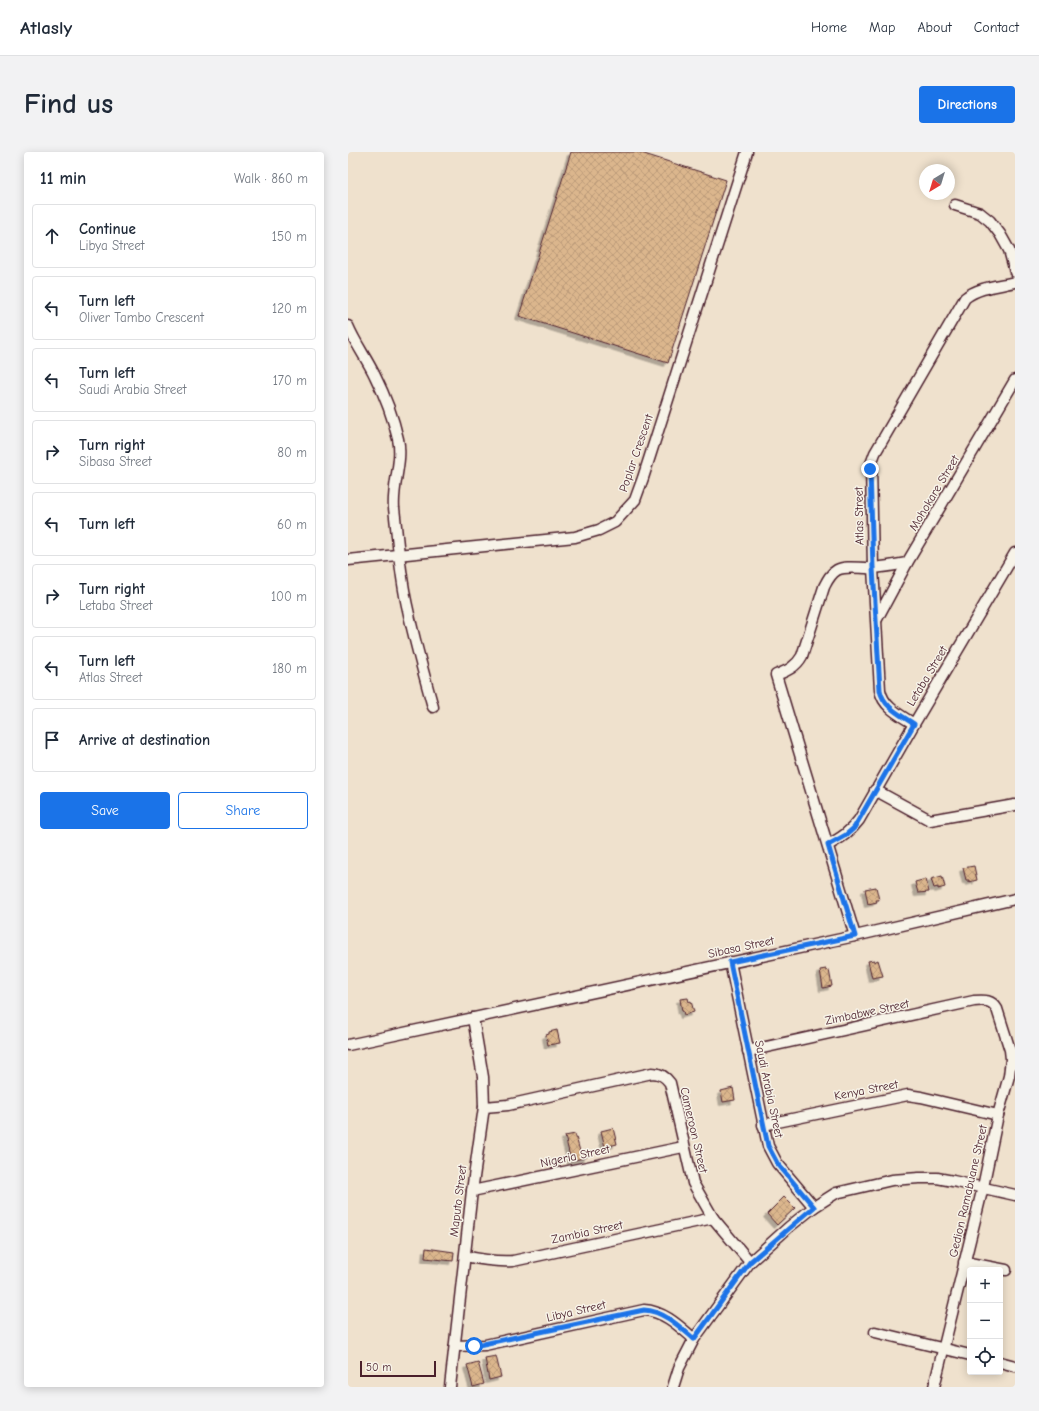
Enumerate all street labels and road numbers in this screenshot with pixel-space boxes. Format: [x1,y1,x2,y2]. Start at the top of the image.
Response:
street label: Poplar Crescent [616,412,656,494]
street label: Mohokare Street [906,452,962,533]
street label: Atlas Street [851,486,867,545]
street label: Letaba Street [904,643,951,709]
street label: Sibasa Street [707,933,776,961]
street label: Zimbabwe Street [824,996,911,1028]
street label: Saudi Arabia Street [752,1039,786,1139]
street label: Kenya Street [833,1077,900,1103]
street label: Cameroon Street [677,1086,711,1175]
street label: Gedion Ramabuane Street [946,1123,990,1259]
street label: Nigeria Street [539,1142,612,1170]
street label: Maputo Street [447,1164,469,1238]
street label: Zambia Street [550,1217,624,1246]
street label: Libya Street [545,1297,608,1325]

